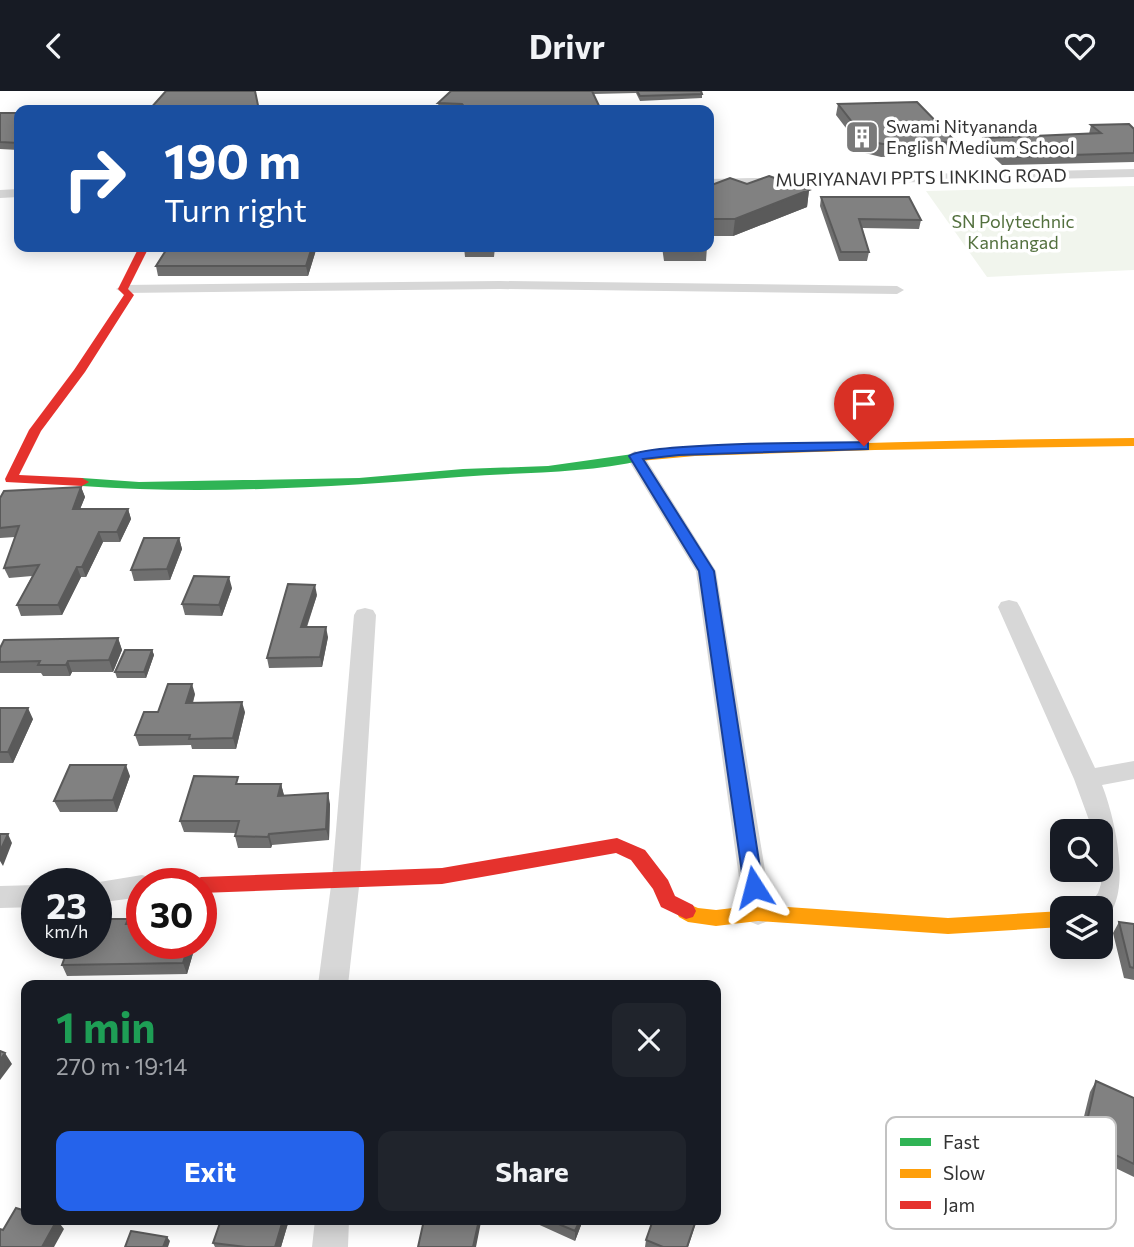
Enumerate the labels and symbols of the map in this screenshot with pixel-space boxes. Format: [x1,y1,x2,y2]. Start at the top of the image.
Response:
place label: Swami Nityananda English Medium School [886,115,1075,158]
building icon: Swami Nityananda English Medium School [843,118,881,156]
street label: MURIYANAVI PPTS LINKING ROAD [775,163,1067,191]
park label: SN Polytechnic Kanhangad [951,210,1075,253]
pin [834,374,894,446]
position arrow [717,850,791,924]
speed limit sign: 30 [126,868,217,959]
legend [886,1117,1116,1229]
text: Fast [943,1130,980,1153]
text: Slow [943,1161,985,1184]
text: Jam [943,1193,975,1216]

